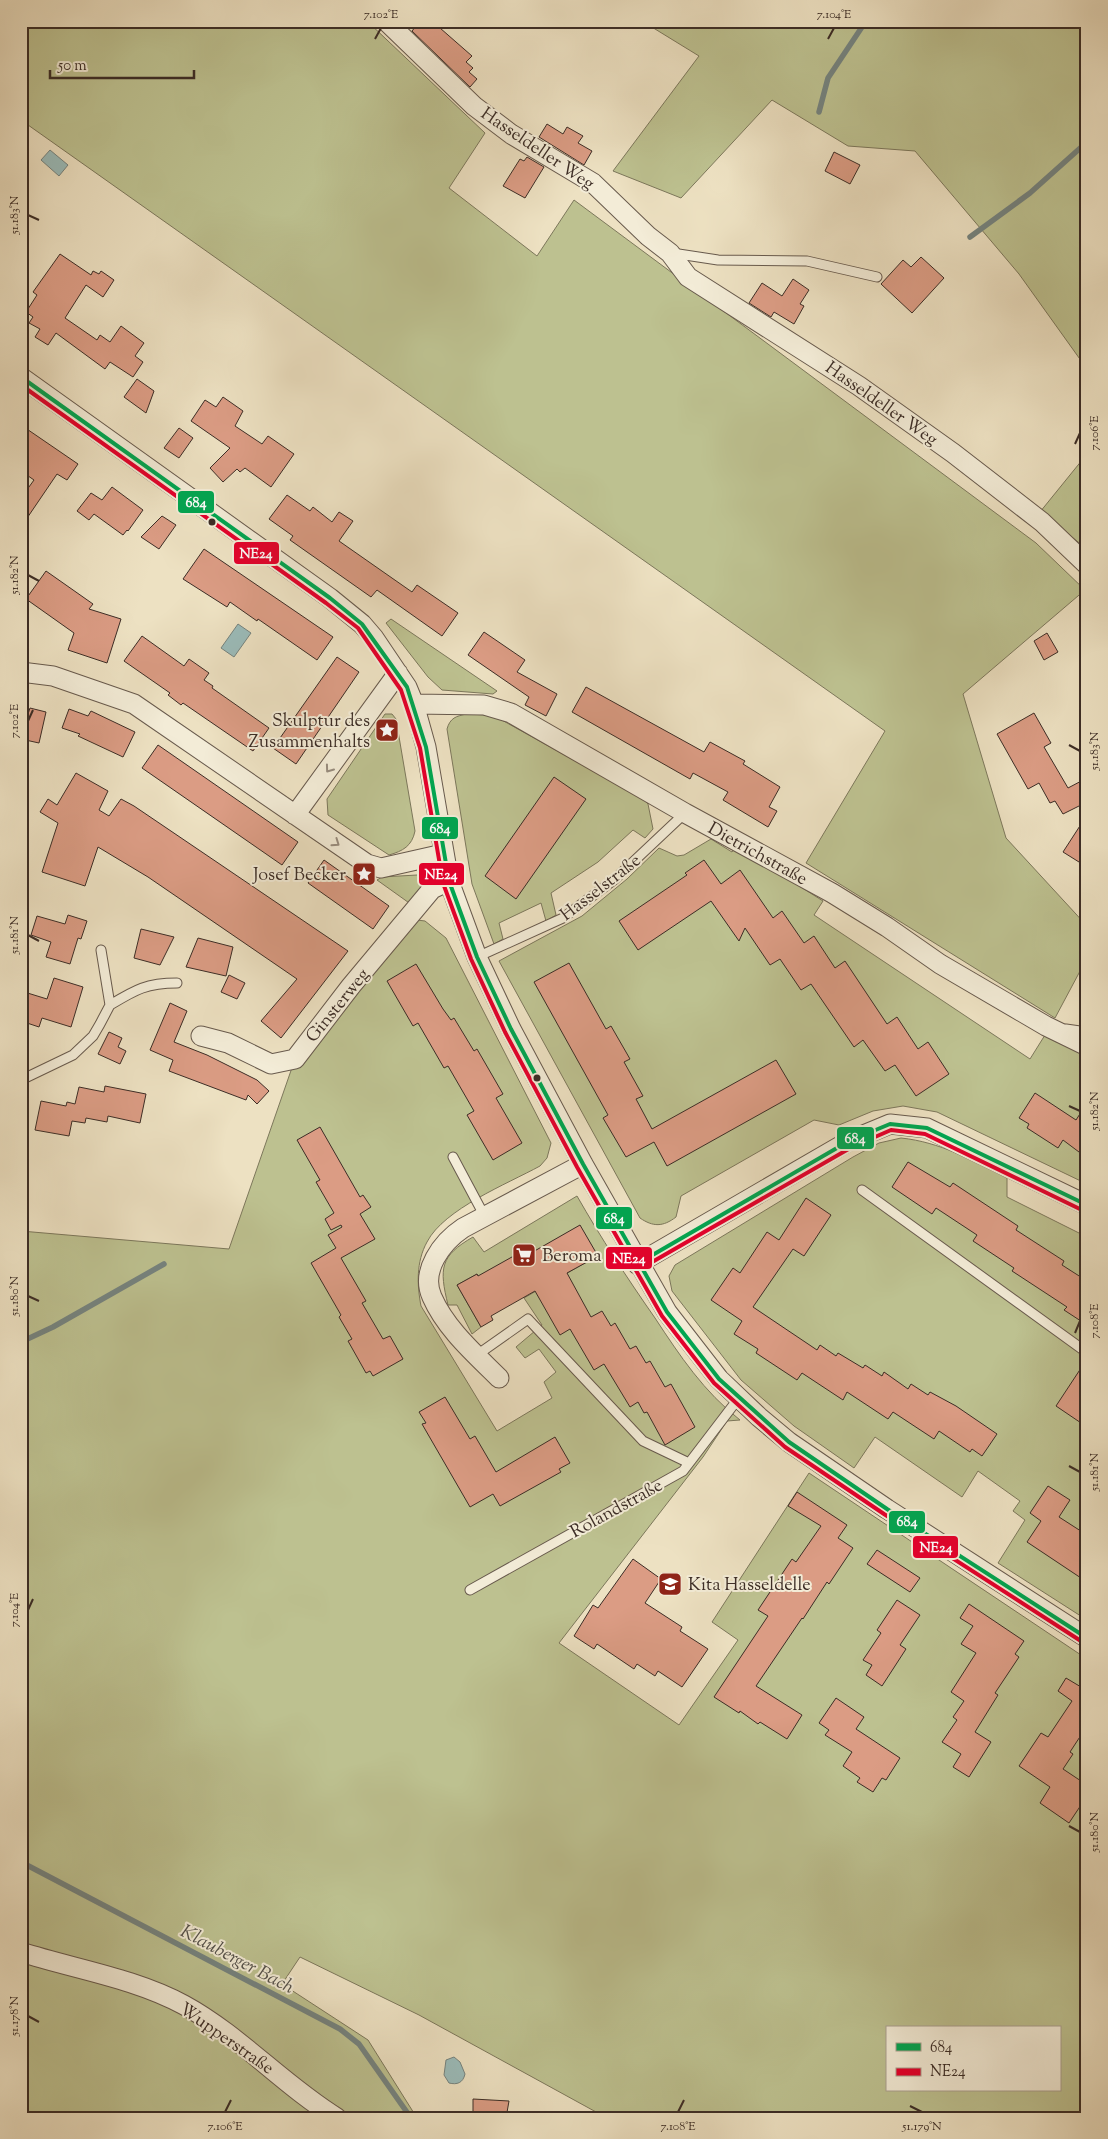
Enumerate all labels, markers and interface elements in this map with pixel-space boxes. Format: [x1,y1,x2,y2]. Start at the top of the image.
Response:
text: 7.102°E [364,6,399,24]
text: 7.104°E [817,6,852,24]
scale bar [50,48,194,80]
text: 50 m [57,56,87,77]
street label: Hasseldeller Weg [475,102,599,198]
text: 51.183°N [6,195,24,235]
street label: Hasseldeller Weg [819,356,943,453]
text: 7.106°E [1086,415,1104,451]
line badge: 684 [177,490,215,514]
text: 684 [186,494,206,514]
unlabelled marker [207,517,217,527]
line badge: NE24 [233,541,280,565]
text: NE24 [239,545,273,565]
text: 51.182°N [6,555,24,596]
text: 7.102°E [6,703,24,738]
place label: Skulptur des Zusammenhalts [249,709,370,756]
place icon: Skulptur des Zusammenhalts [374,717,400,743]
text: 51.183°N [1086,731,1104,771]
one-way arrow [326,763,335,773]
line badge: 684 [421,816,459,840]
street label: Dietrichstraße [703,817,812,893]
text: 684 [430,820,450,840]
one-way arrow [330,837,339,846]
street label: Hasselstraße [555,849,647,928]
place icon: Josef Becker [351,861,377,887]
line badge: NE24 [418,862,465,886]
place label: Josef Becker [252,863,346,889]
text: NE24 [424,866,458,886]
text: 51.181°N [6,916,24,955]
street label: Ginsterweg [300,963,377,1049]
unlabelled marker [532,1073,542,1083]
text: 51.182°N [1086,1091,1104,1132]
line badge: 684 [836,1126,875,1150]
text: 684 [845,1130,865,1150]
line badge: 684 [595,1206,633,1230]
text: 684 [604,1210,624,1230]
supermarket icon: Beroma [511,1242,537,1268]
place label: Beroma [542,1244,602,1270]
line badge: NE24 [605,1246,653,1270]
text: NE24 [612,1250,646,1270]
text: 51.180°N [6,1276,24,1317]
text: 7.108°E [1086,1303,1104,1339]
text: 51.181°N [1086,1453,1104,1492]
street label: Rolandstraße [566,1474,668,1546]
line badge: 684 [888,1510,926,1534]
text: 684 [897,1513,917,1533]
line badge: NE24 [912,1535,959,1559]
text: NE24 [919,1539,953,1559]
school or university icon: Kita Hasseldelle [657,1571,683,1597]
place label: Kita Hasseldelle [688,1573,811,1599]
text: 7.104°E [6,1592,24,1627]
text: 51.180°N [1086,1812,1104,1853]
water label: Klauberger Bach [175,1919,299,2002]
text: 51.178°N [6,1996,24,2037]
street label: Wupperstraße [173,1997,279,2082]
legend [886,2026,1060,2092]
text: 684 [930,2038,953,2059]
text: NE24 [930,2062,966,2083]
text: 7.106°E [207,2118,243,2136]
text: 7.108°E [660,2118,696,2136]
text: 51.179°N [901,2118,942,2136]

